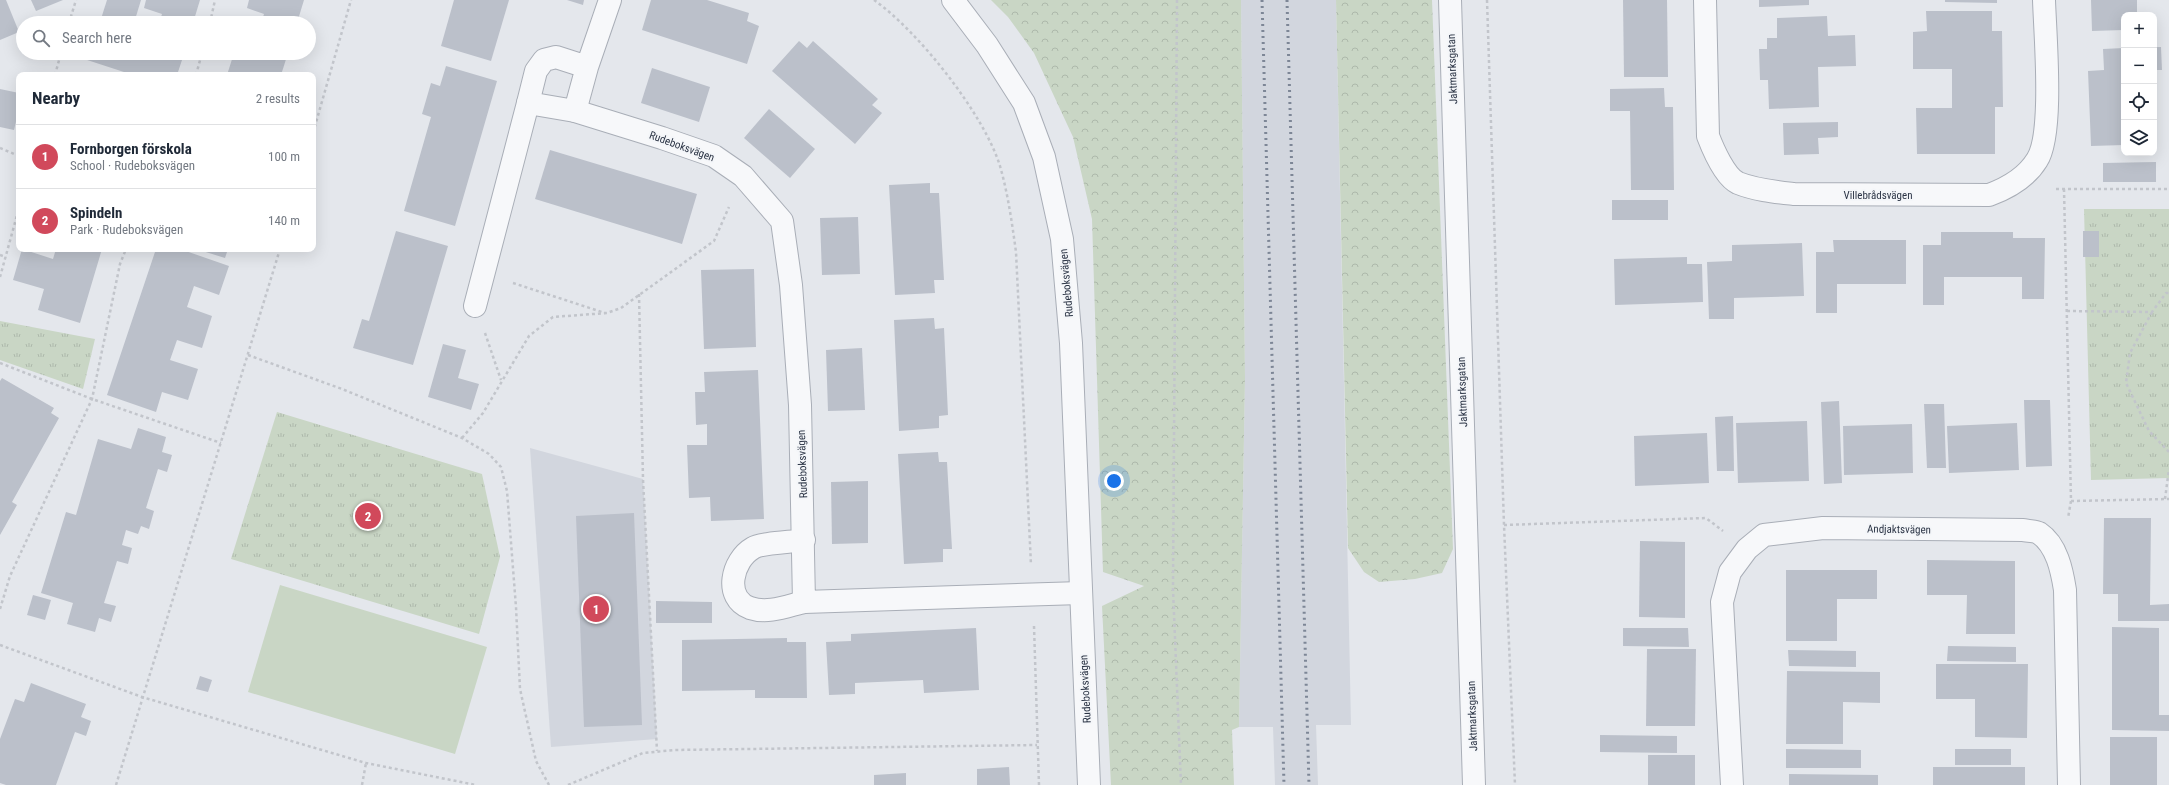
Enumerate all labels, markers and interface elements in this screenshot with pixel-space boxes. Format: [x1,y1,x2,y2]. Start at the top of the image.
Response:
map controls [2121,12,2157,156]
button: + [2121,12,2157,48]
search box [16,16,316,60]
icon: search [30,27,52,49]
text: Search here [62,29,132,47]
street label: Jaktmarksgatan [1445,34,1460,104]
button: − [2121,48,2157,84]
button: locate [2121,84,2157,120]
text: Nearby [32,88,80,108]
text: 2 results [256,91,300,106]
button: layers [2121,120,2157,156]
street label: Rudeboksvägen [647,129,716,164]
text: Fornborgen förskola [70,140,192,158]
text: 1 [42,149,48,164]
text: 100 m [268,149,300,164]
text: School · Rudeboksvägen [70,158,195,173]
street label: Villebrådsvägen [1843,189,1913,202]
text: Spindeln [70,204,122,222]
text: 2 [42,213,48,228]
text: 140 m [268,213,300,228]
text: Park · Rudeboksvägen [70,222,183,237]
street label: Rudeboksvägen [1057,248,1076,318]
street label: Jaktmarksgatan [1455,357,1470,427]
street label: Rudeboksvägen [795,430,810,498]
your location [1104,471,1124,491]
pin: 2 [355,501,381,531]
street label: Andjaktsvägen [1867,522,1931,537]
pin: 1 [583,594,609,624]
street label: Rudeboksvägen [1077,654,1094,724]
street label: Jaktmarksgatan [1465,681,1480,751]

